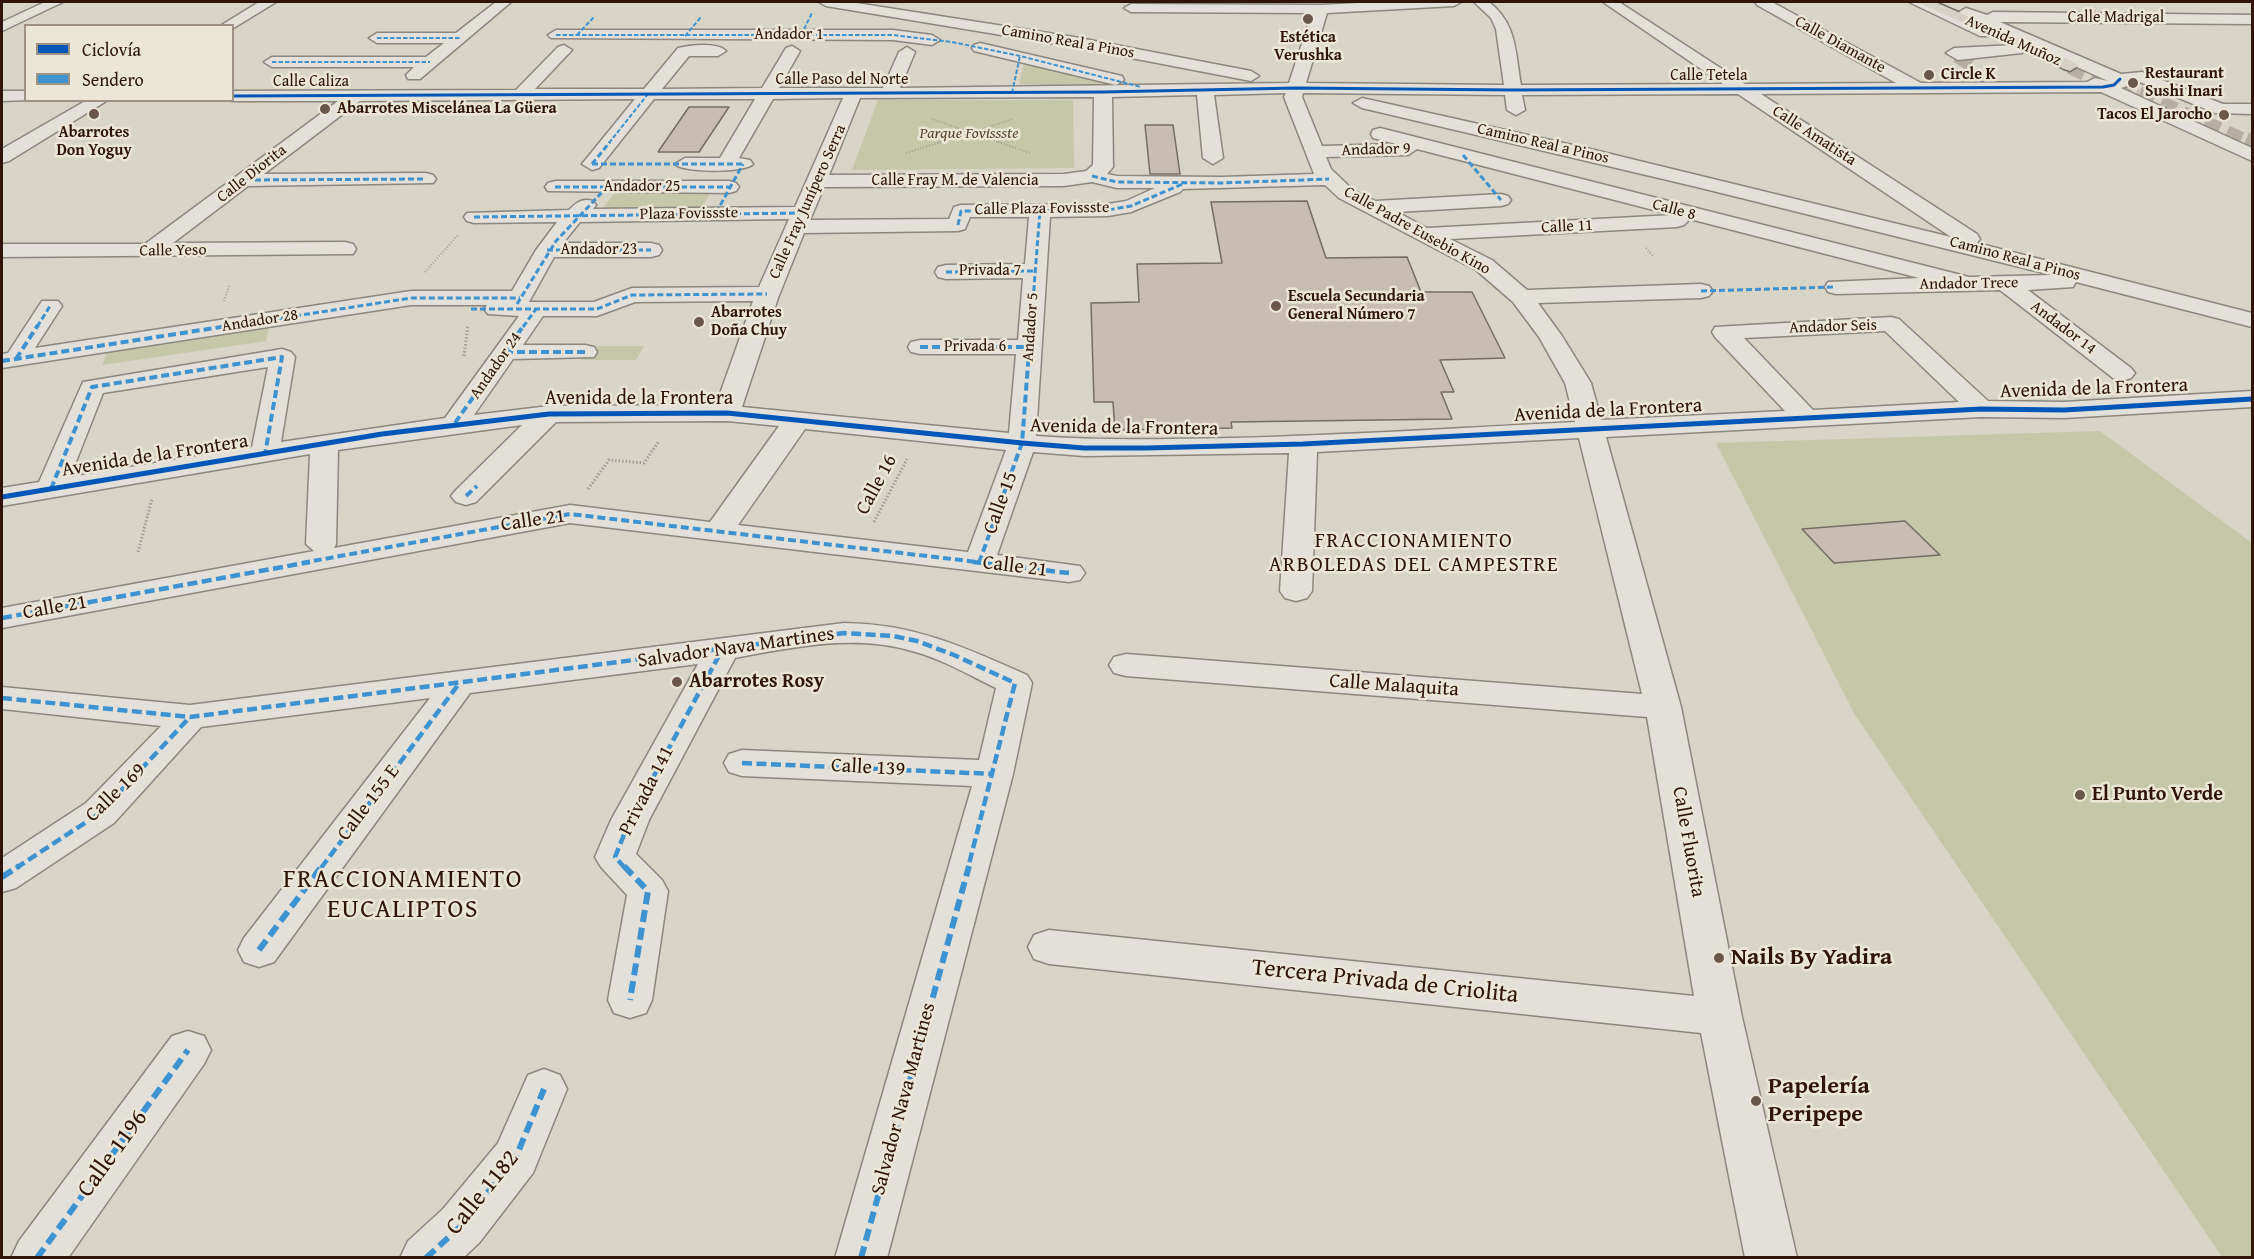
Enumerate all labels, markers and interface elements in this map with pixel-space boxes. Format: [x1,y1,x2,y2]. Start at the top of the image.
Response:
street label: Calle Madrigal [2068,8,2164,28]
street label: Avenida Muñoz [1962,11,2064,71]
marker: Estética Verushka [1301,12,1315,26]
street label: Calle Diamante [1791,12,1889,78]
street label: Camino Real a Pinos [1000,21,1136,63]
legend [24,24,234,102]
street label: Andador 1 [754,25,824,45]
place label: Estética Verushka [1274,28,1342,66]
text: Ciclovía [82,36,141,63]
place label: Restaurant Sushi Inari [2145,64,2224,102]
place label: Circle K [1941,65,1996,85]
text: Sendero [82,66,144,93]
street label: Calle Tetela [1670,66,1748,86]
marker: Circle K [1922,68,1936,82]
street label: Calle Paso del Norte [776,70,908,90]
street label: Calle Caliza [273,72,349,92]
marker: Restaurant Sushi Inari [2126,76,2140,90]
place label: Abarrotes Miscelánea La Güera [337,99,557,119]
marker: Abarrotes Miscelánea La Güera [318,102,332,116]
street label: Calle Amatista [1768,102,1860,170]
place label: Tacos El Jarocho [2097,105,2212,125]
marker: Abarrotes Don Yoguy [87,107,101,121]
marker: Tacos El Jarocho [2217,108,2231,122]
street label: Camino Real a Pinos [1475,120,1611,168]
street label: Calle Fray Junípero Serra [765,122,851,282]
place label: Abarrotes Don Yoguy [56,123,132,161]
park label: Parque Fovissste [919,124,1019,144]
street label: Andador 9 [1341,139,1411,161]
street label: Calle Diorita [213,141,291,207]
street label: Calle Fray M. de Valencia [872,171,1038,191]
street label: Andador 25 [603,177,681,197]
street label: Calle Padre Eusebio Kino [1340,183,1494,279]
street label: Calle 8 [1650,195,1698,225]
street label: Calle Plaza Fovissste [974,198,1110,220]
street label: Plaza Fovissste [640,204,738,224]
street label: Calle 11 [1541,216,1593,238]
street label: Camino Real a Pinos [1948,232,2082,286]
street label: Andador 23 [560,240,638,260]
street label: Calle Yeso [139,241,207,261]
street label: Privada 7 [959,261,1021,281]
street label: Andador Trece [1919,274,2019,294]
place label: Escuela Secundaria General Número 7 [1288,287,1425,325]
street label: Andador 5 [1019,292,1043,362]
street label: Andador 14 [2026,297,2100,359]
marker: Escuela Secundaria General Número 7 [1269,299,1283,313]
place label: Abarrotes Doña Chuy [711,303,787,341]
street label: Andador 28 [220,305,300,337]
marker: Abarrotes Doña Chuy [692,315,706,329]
street label: Andador Seis [1789,316,1877,338]
street label: Andador 24 [466,329,526,403]
street label: Privada 6 [944,337,1006,357]
street label: Avenida de la Frontera [1999,374,2189,404]
street label: Avenida de la Frontera [545,387,733,411]
street label: Avenida de la Frontera [1513,394,1703,428]
street label: Avenida de la Frontera [1030,414,1218,442]
street label: Avenida de la Frontera [60,429,250,483]
street label: Calle 16 [851,451,903,519]
street label: Calle 15 [979,469,1023,537]
street label: Calle 21 [499,505,567,537]
district label: FRACCIONAMIENTO ARBOLEDAS DEL CAMPESTRE [1269,529,1559,579]
street label: Calle 21 [981,551,1049,583]
street label: Calle 21 [21,591,89,625]
street label: Salvador Nava Martines [636,622,836,674]
place label: Abarrotes Rosy [689,670,824,694]
street label: Calle Malaquita [1328,670,1460,702]
marker: Abarrotes Rosy [670,675,684,689]
street label: Privada 141 [614,742,680,840]
street label: Calle 139 [830,754,906,782]
street label: Calle 169 [81,759,151,827]
street label: Calle 155 E [333,760,405,846]
place label: El Punto Verde [2092,783,2223,807]
street label: Calle Fluorita [1666,785,1710,899]
marker: El Punto Verde [2073,788,2087,802]
district label: FRACCIONAMIENTO EUCALIPTOS [283,864,523,926]
place label: Nails By Yadira [1731,944,1892,972]
marker: Nails By Yadira [1712,951,1726,965]
street label: Tercera Privada de Criolita [1250,954,1520,1010]
street label: Salvador Nava Martines [867,1000,941,1198]
place label: Papelería Peripepe [1768,1073,1870,1129]
marker: Papelería Peripepe [1749,1094,1763,1108]
street label: Calle 1196 [72,1105,154,1203]
street label: Calle 1182 [440,1145,526,1241]

